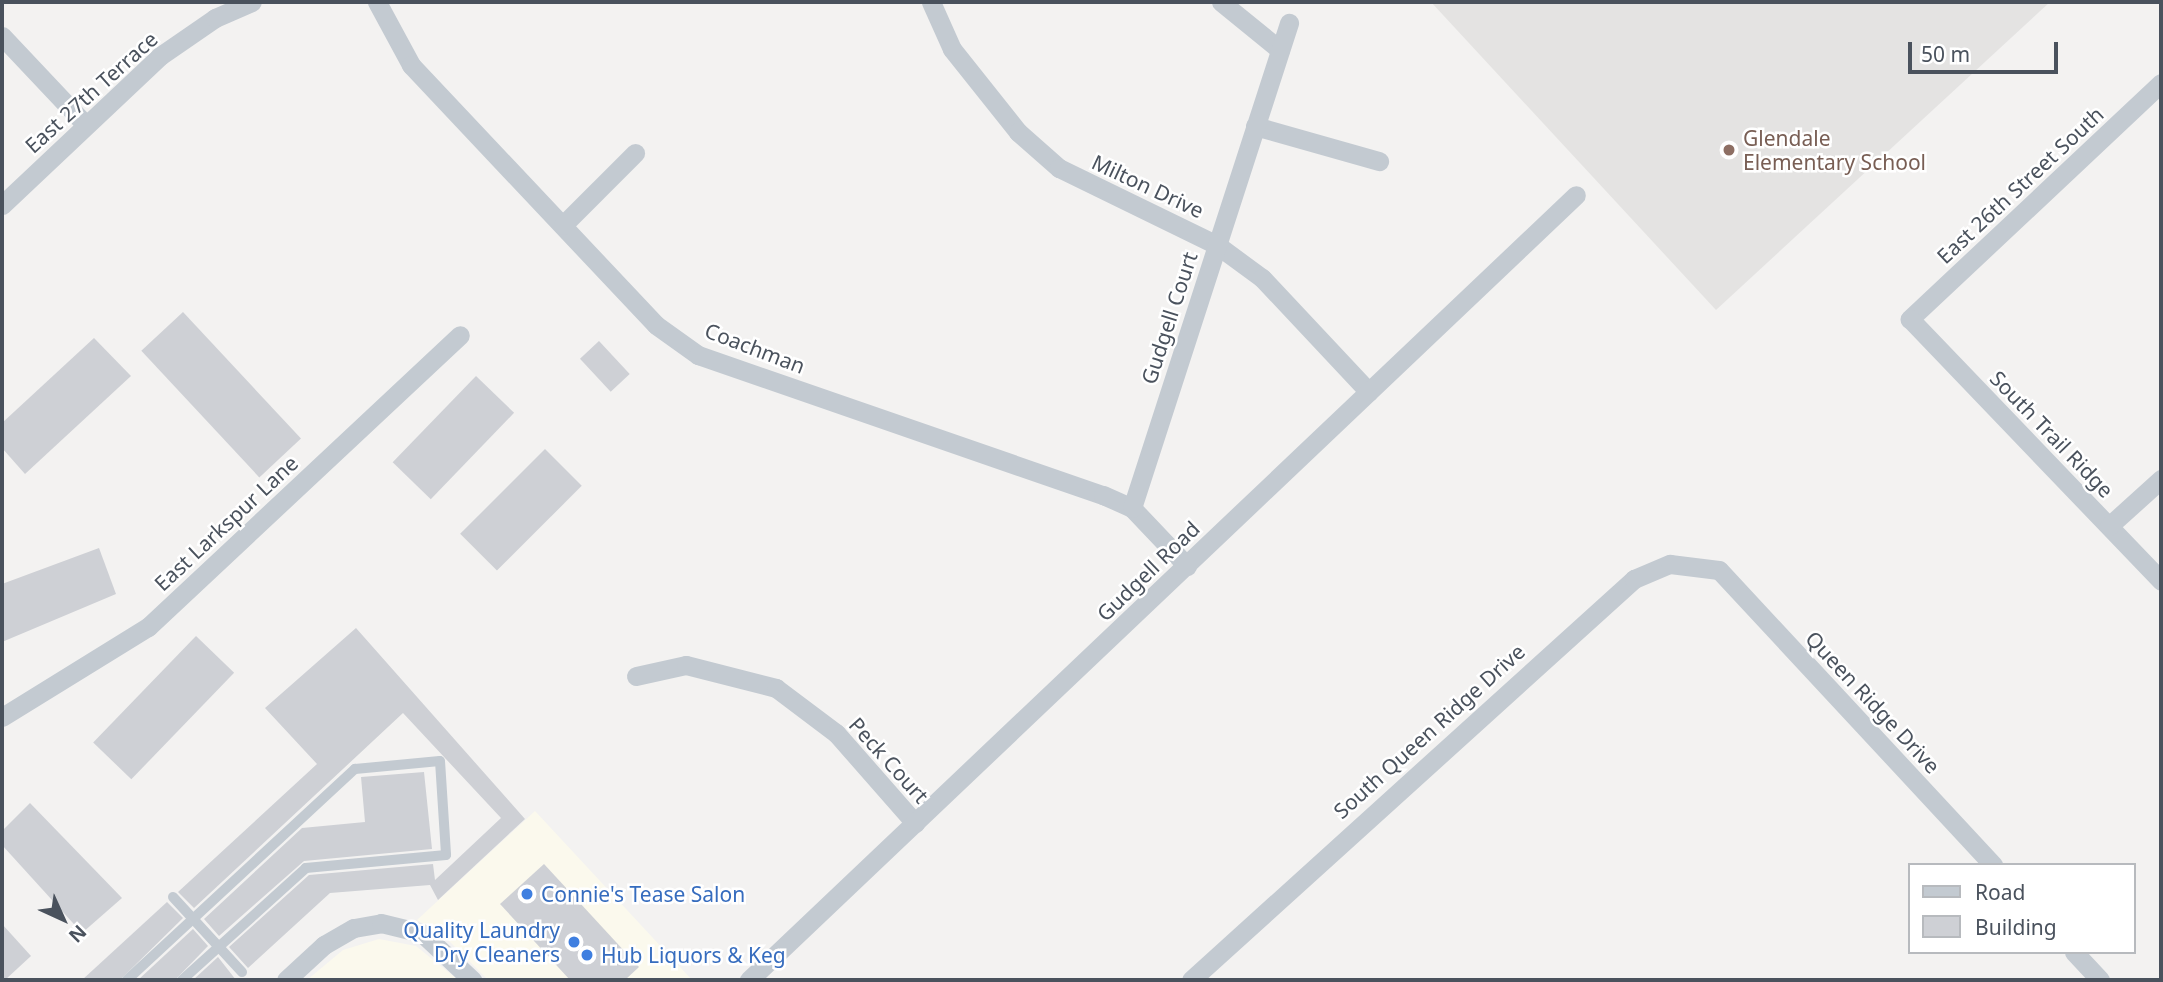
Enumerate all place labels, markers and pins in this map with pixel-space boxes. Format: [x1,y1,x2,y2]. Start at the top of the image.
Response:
place label: Glendale Elementary School [1743,125,1926,175]
marker: Glendale Elementary School [1721,142,1737,158]
place label: Connie's Tease Salon [541,881,745,907]
marker: Connie's Tease Salon [519,886,535,902]
place label: Quality Laundry Dry Cleaners [403,917,560,967]
marker: Quality Laundry Dry Cleaners [566,934,582,950]
place label: Hub Liquors & Keg [601,942,786,968]
marker: Hub Liquors & Keg [579,947,595,963]

